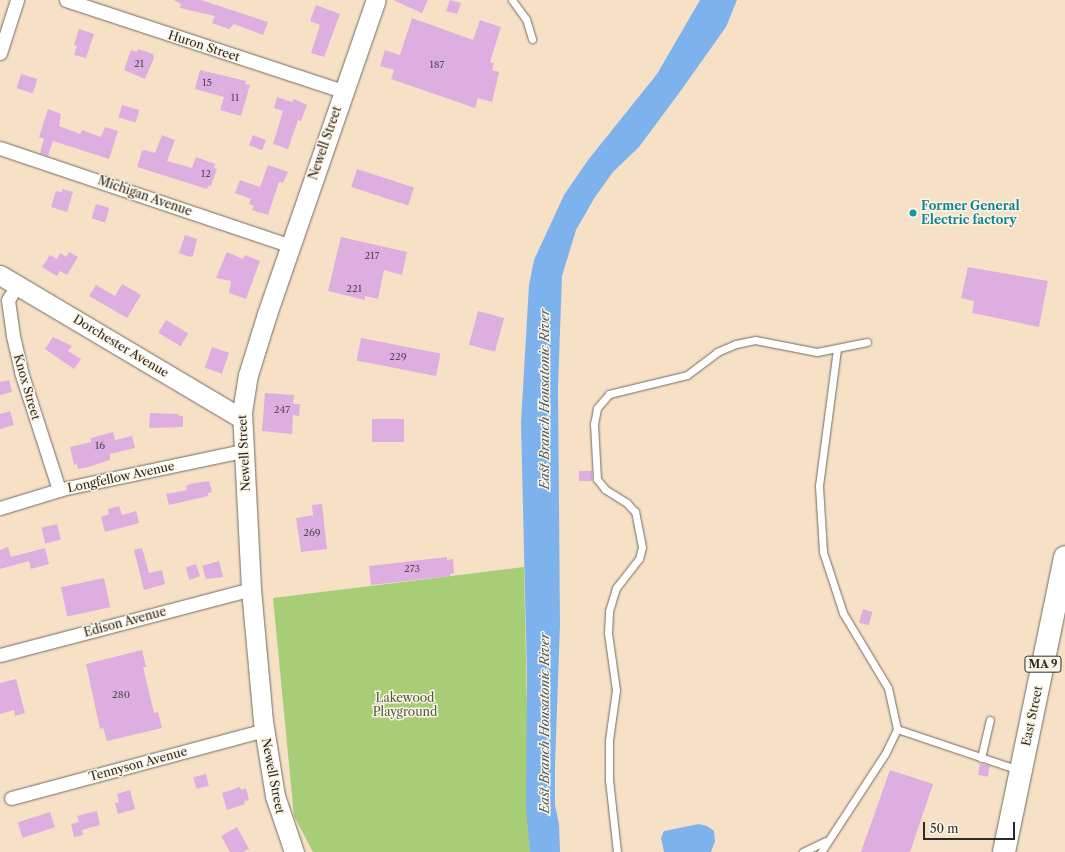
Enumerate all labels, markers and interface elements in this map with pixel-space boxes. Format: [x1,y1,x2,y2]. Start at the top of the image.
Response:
street label: Huron Street [166,28,242,64]
house number: 21 [134,58,144,70]
house number: 187 [429,59,445,71]
house number: 15 [202,77,212,89]
house number: 11 [231,92,239,104]
street label: Newell Street [306,104,344,182]
house number: 12 [201,168,211,180]
street label: Michigan Avenue [96,173,194,219]
place label: Former General Electric factory [921,199,1020,227]
marker: Former General Electric factory [908,208,918,218]
house number: 217 [365,250,379,262]
house number: 221 [346,283,362,295]
water label: East Branch Housatonic River [536,309,552,489]
street label: Dorchester Avenue [70,312,172,380]
house number: 229 [389,351,407,363]
street label: Knox Street [11,352,43,422]
house number: 247 [274,404,290,416]
street label: Newell Street [235,414,253,492]
house number: 16 [95,440,105,452]
street label: Longfellow Avenue [66,459,176,495]
house number: 269 [303,527,321,539]
house number: 273 [404,563,420,575]
street label: Edison Avenue [82,604,168,640]
water label: East Branch Housatonic River [536,633,552,813]
road number: MA 9 [1024,655,1062,673]
street label: East Street [1019,685,1045,747]
house number: 280 [112,689,130,701]
park label: Lakewood Playground [373,691,437,719]
street label: Newell Street [259,737,287,815]
street label: Tennyson Avenue [87,744,189,784]
scale bar [925,814,1017,840]
text: 50 m [930,821,959,836]

